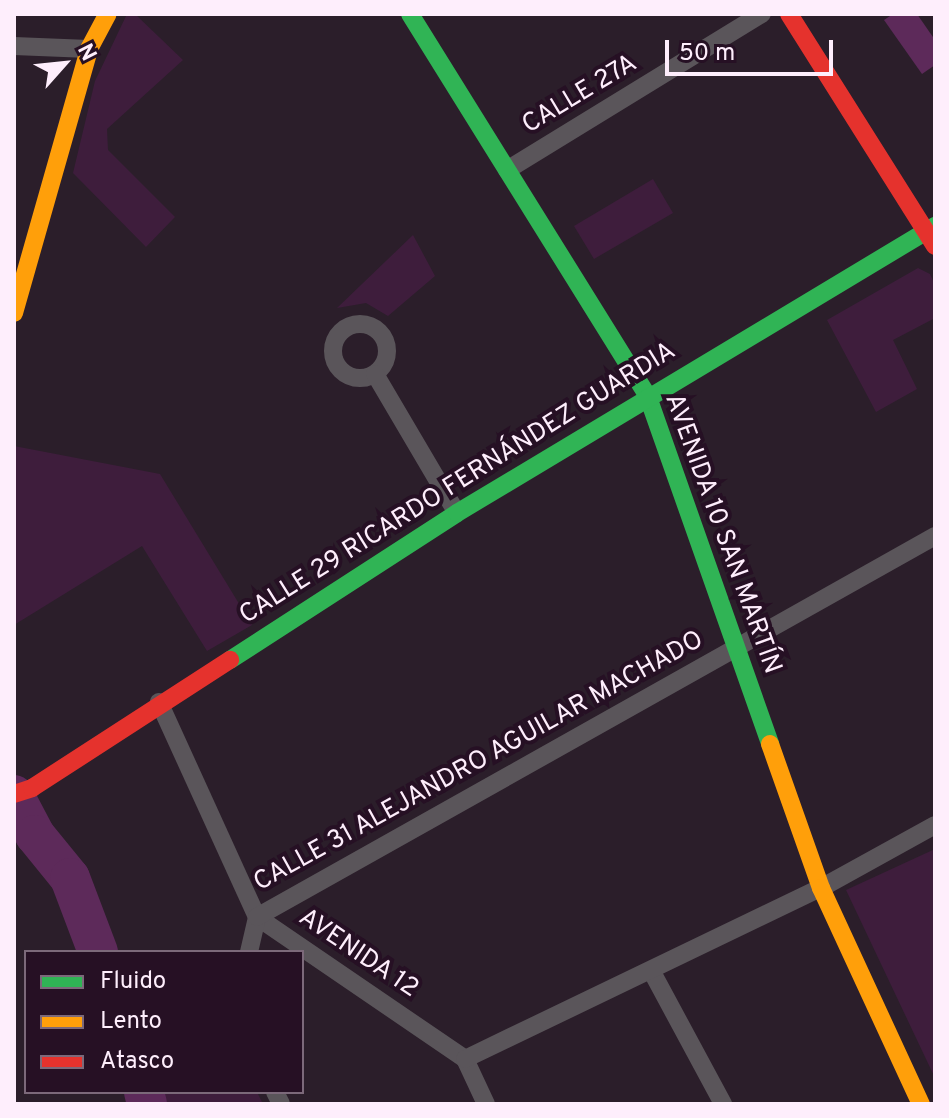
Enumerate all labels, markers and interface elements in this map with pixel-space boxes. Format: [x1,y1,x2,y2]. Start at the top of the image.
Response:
north arrow [24,24,104,104]
scale bar [669,24,837,74]
text: 50 m [679,39,735,69]
text: N [70,40,101,66]
street label: CALLE 27A [517,49,643,141]
street label: CALLE 29 RICARDO FERNÁNDEZ GUARDIA [234,336,682,632]
street label: AVENIDA 10 SAN MARTÍN [657,389,787,679]
street label: CALLE 31 ALEJANDRO AGUILAR MACHADO [248,624,710,900]
street label: AVENIDA 12 [292,902,424,1006]
legend [24,950,304,1094]
text: Fluido [100,967,166,997]
text: Lento [100,1007,162,1037]
text: Atasco [100,1047,174,1077]

